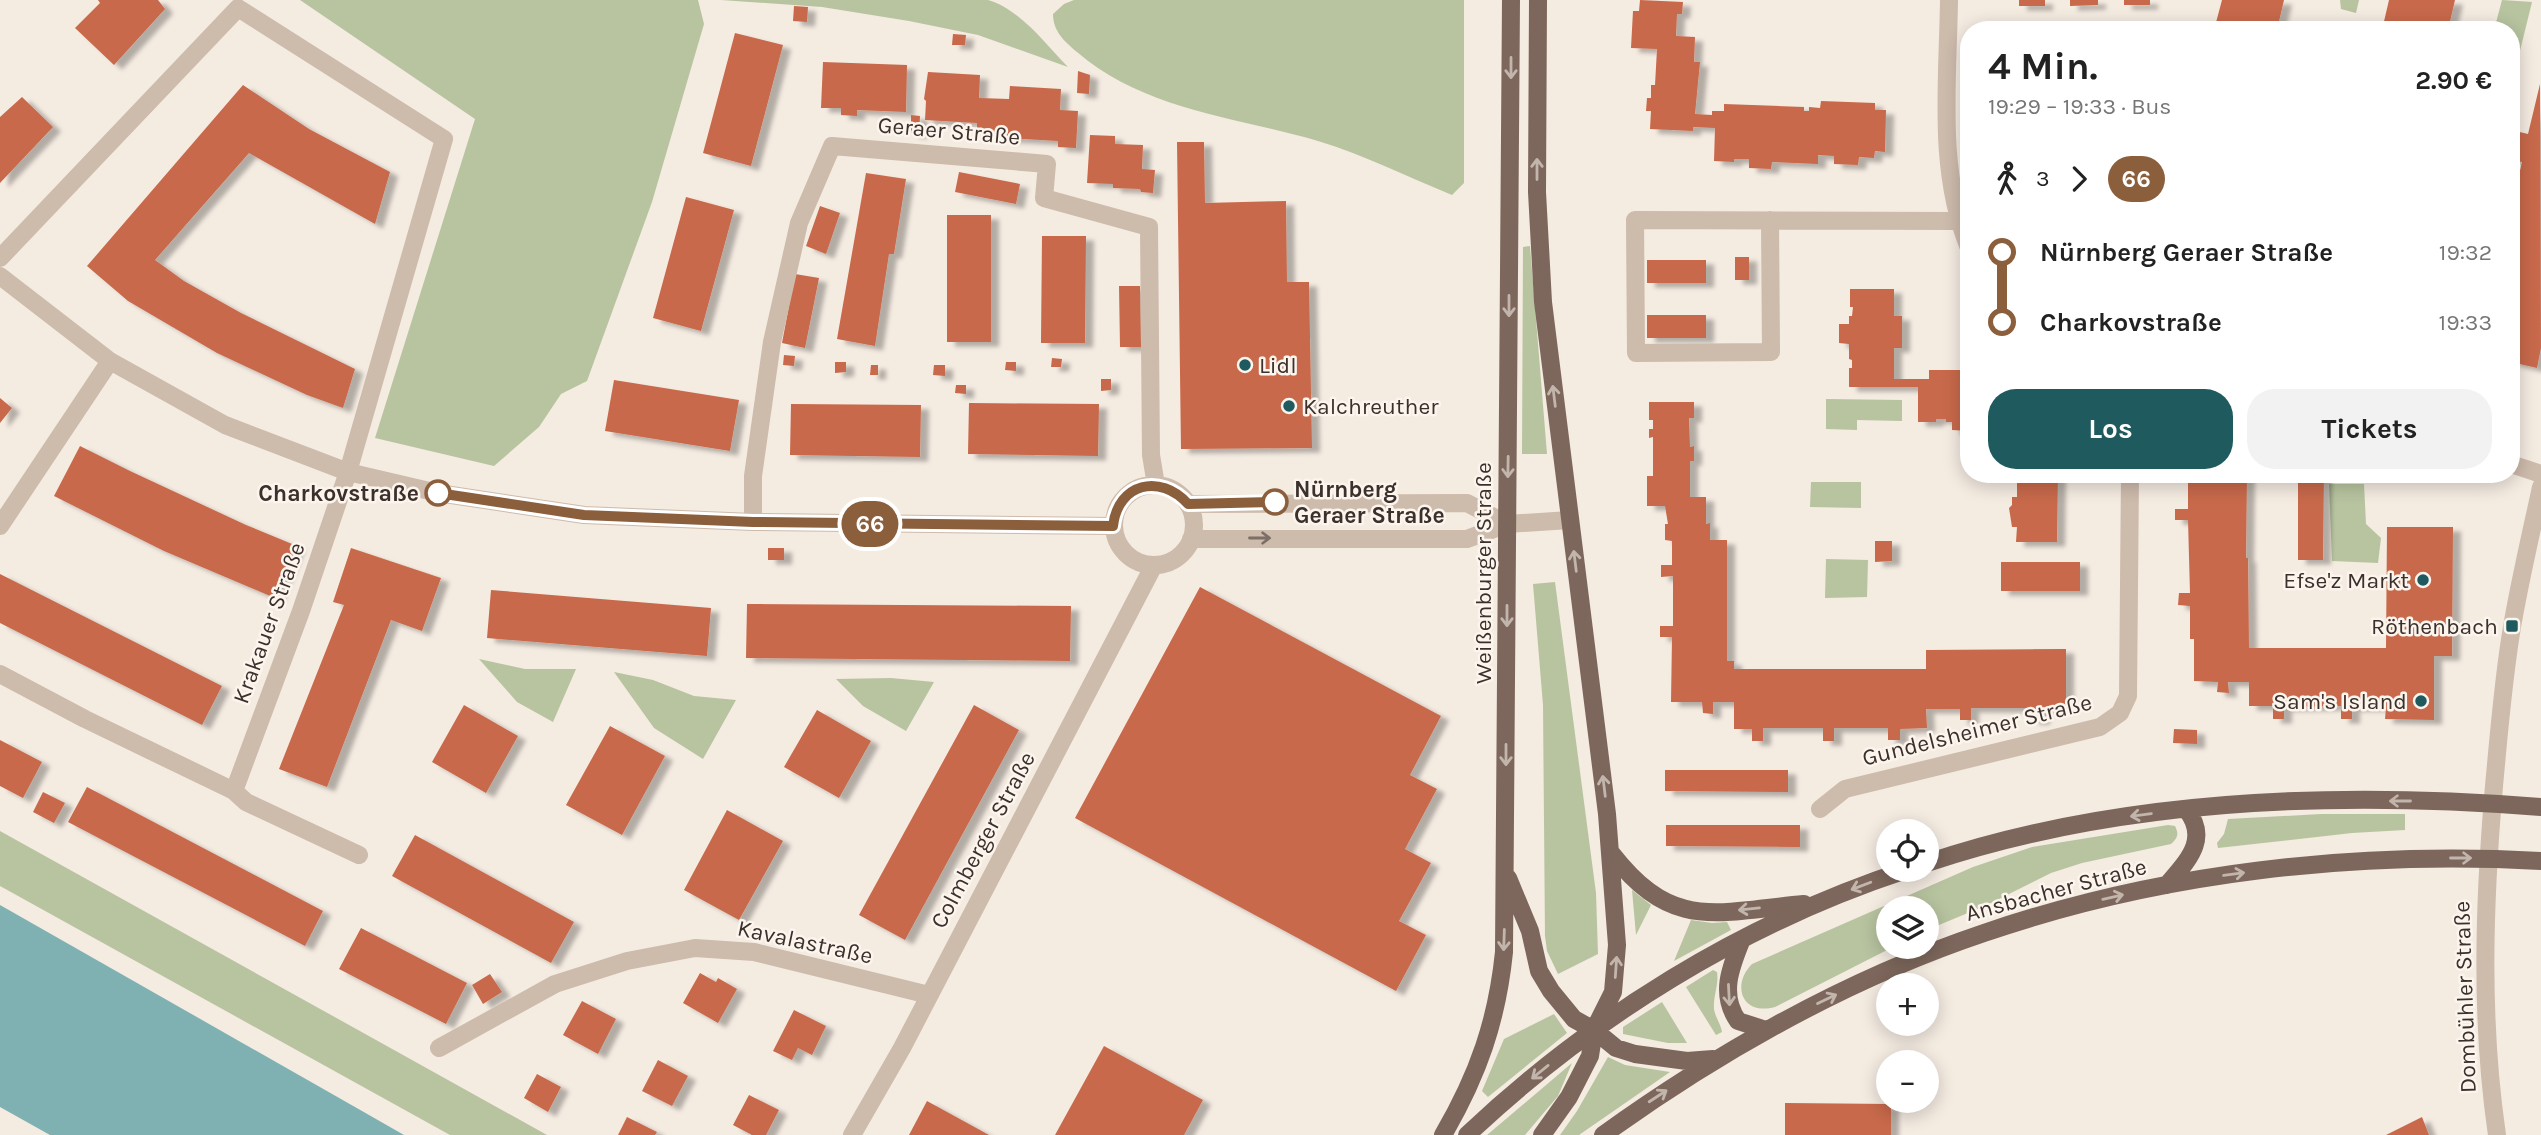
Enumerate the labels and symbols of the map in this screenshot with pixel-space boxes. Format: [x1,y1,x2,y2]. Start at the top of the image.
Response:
one-way arrow [1504,56,1517,79]
street label: Geraer Straße [877,111,1021,151]
one-way arrow [1530,158,1544,181]
one-way arrow [1502,294,1516,317]
place label: Lidl [1259,352,1297,379]
marker: Lidl [1237,357,1253,373]
one-way arrow [1547,385,1560,408]
place label: Kalchreuther [1303,393,1439,420]
marker: Kalchreuther [1281,398,1297,414]
one-way arrow [1501,455,1515,478]
street label: Weißenburger Straße [1470,462,1497,684]
place label: Nürnberg Geraer Straße [1294,476,1445,529]
place label: Charkovstraße [258,480,419,507]
marker: Charkovstraße [425,480,451,506]
marker: Nürnberg Geraer Straße [1262,489,1288,515]
line badge: 66 [838,501,902,547]
one-way arrow [1248,531,1271,545]
street label: Krakauer Straße [227,539,311,707]
one-way arrow [1568,550,1581,572]
place label: Efse'z Markt [2283,567,2409,594]
marker: Efse'z Markt [2415,572,2431,588]
one-way arrow [1500,605,1514,628]
place label: Röthenbach [2371,613,2498,640]
marker: Röthenbach [2504,618,2520,634]
street label: Gundelsheimer Straße [1859,688,2095,772]
place label: Sam's Island [2273,688,2407,715]
marker: Sam's Island [2413,693,2429,709]
one-way arrow [1499,743,1513,766]
street label: Colmberger Straße [925,747,1041,933]
one-way arrow [1597,775,1610,798]
one-way arrow [2388,794,2411,808]
one-way arrow [2130,809,2153,822]
one-way arrow [2449,851,2472,865]
street label: Ansbacher Straße [1963,853,2149,927]
one-way arrow [2223,867,2245,880]
one-way arrow [1851,880,1872,893]
one-way arrow [2101,890,2124,903]
street label: Dombühler Straße [2448,900,2482,1094]
one-way arrow [1738,903,1761,916]
street label: Kavalastraße [735,914,875,970]
one-way arrow [1498,928,1511,951]
one-way arrow [1609,955,1622,978]
one-way arrow [1722,983,1735,1006]
one-way arrow [1816,991,1837,1005]
one-way arrow [1531,1064,1549,1080]
one-way arrow [1648,1089,1668,1103]

